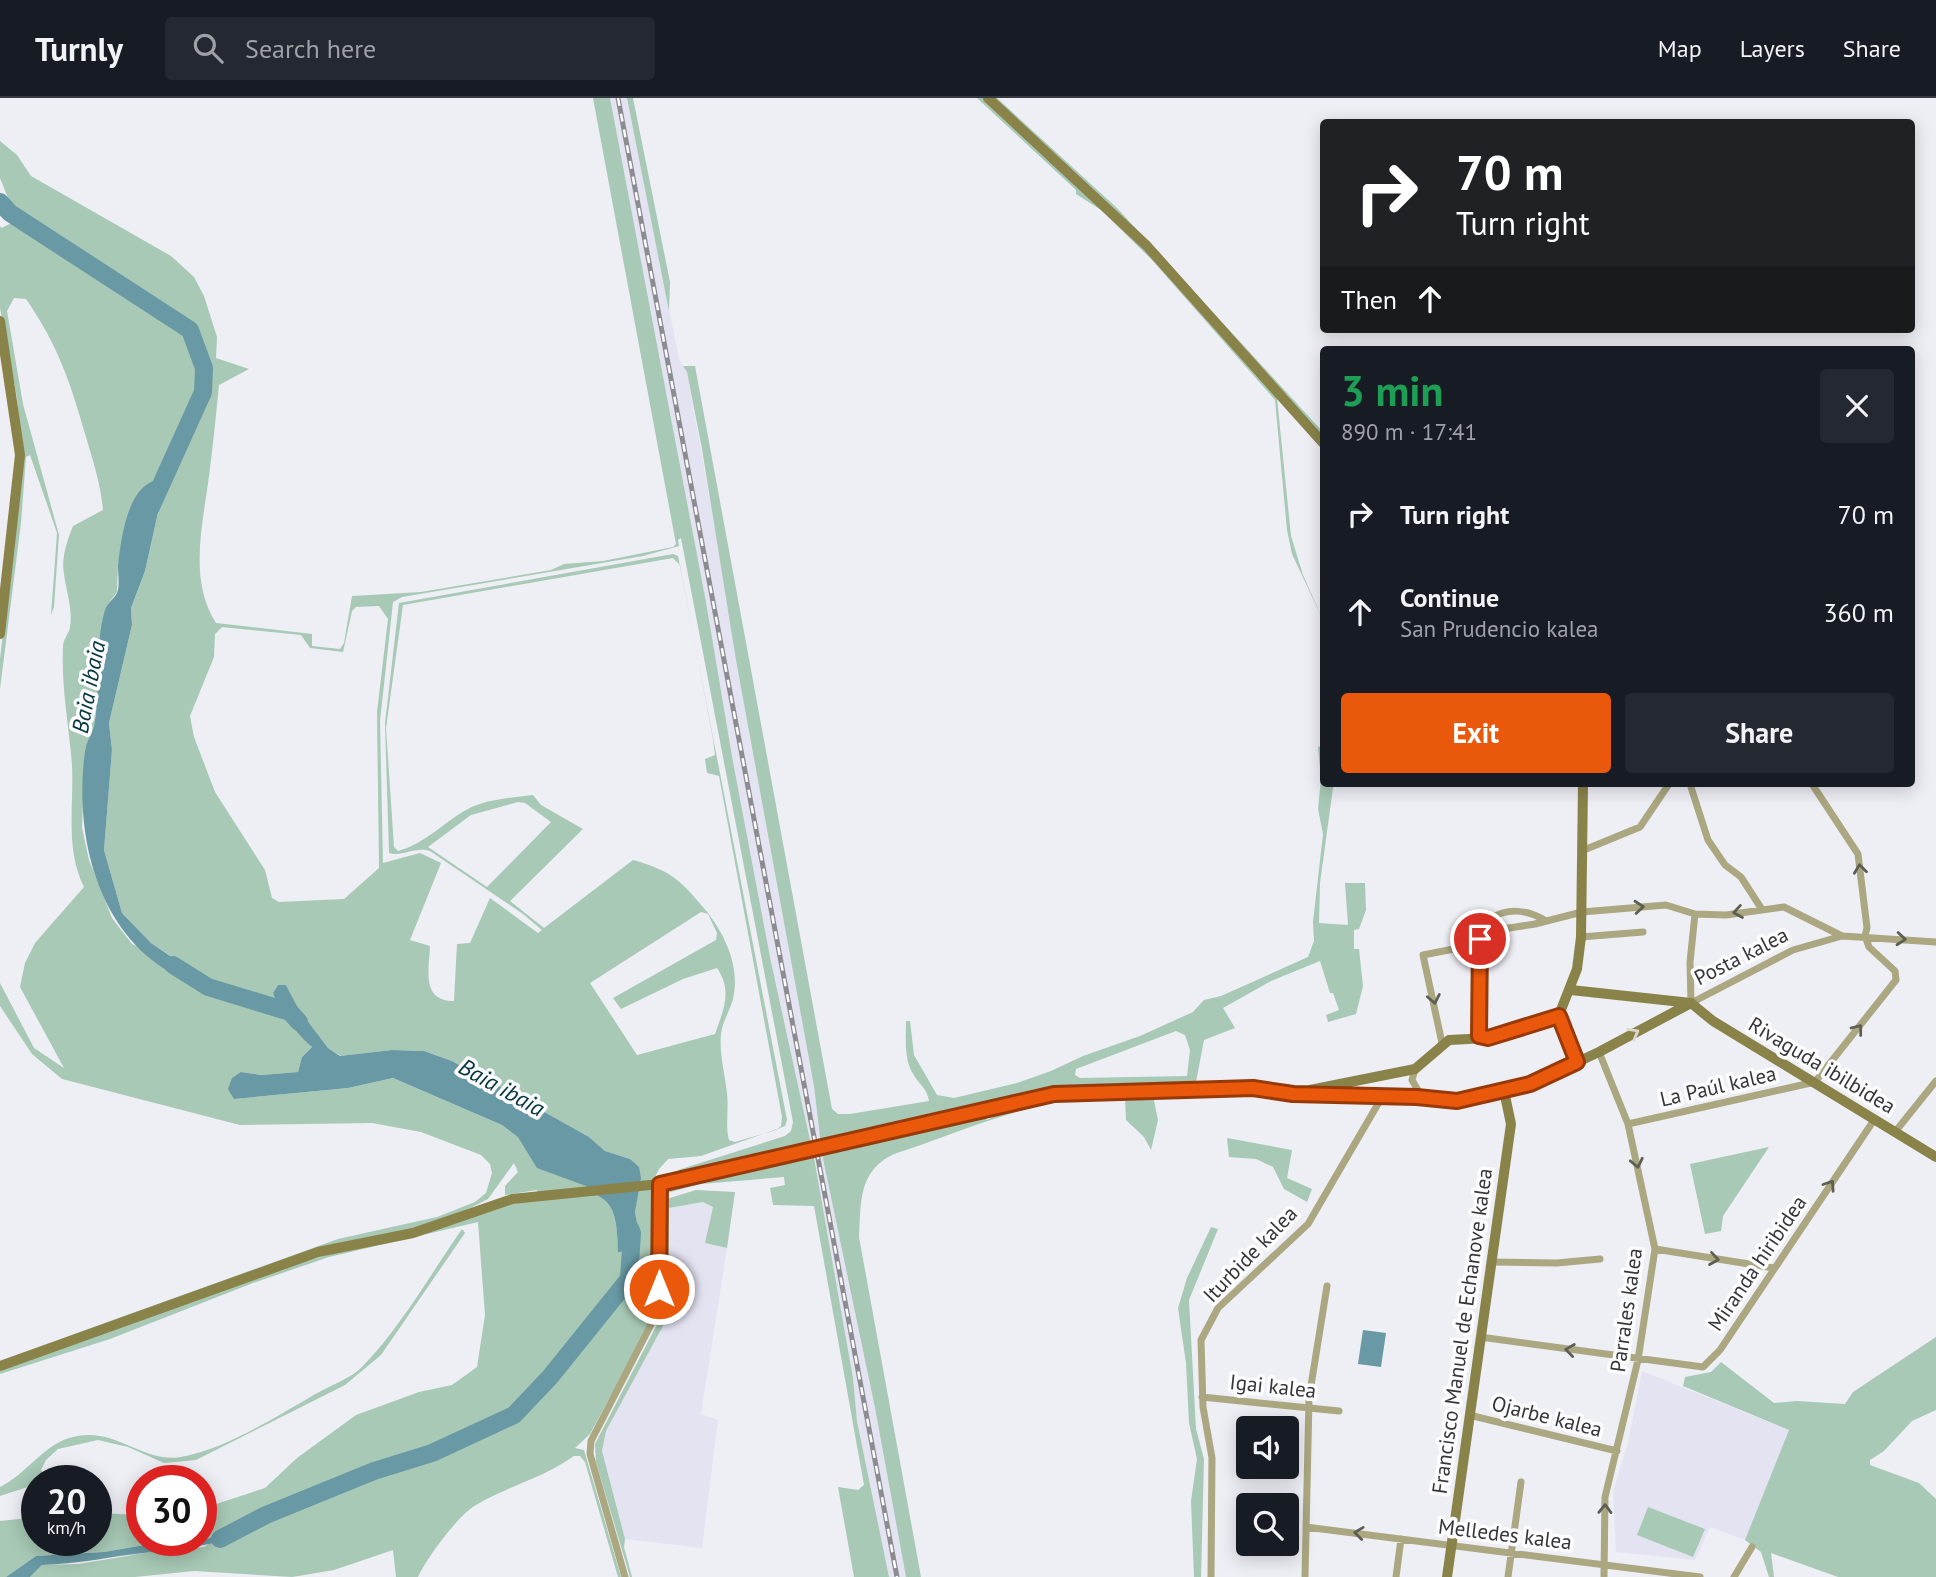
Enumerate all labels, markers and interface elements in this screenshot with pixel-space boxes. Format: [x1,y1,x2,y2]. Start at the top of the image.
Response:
search box [165,17,655,80]
text: Turnly [35,27,123,70]
icon: search [189,29,227,67]
text: Search here [245,32,376,65]
text: Map [1658,33,1702,64]
text: Layers [1740,33,1805,64]
text: Share [1843,33,1901,64]
text: 70 m [1456,140,1563,204]
icon: right [1341,147,1432,238]
text: Turn right [1456,202,1590,244]
icon: ahead [1411,280,1449,318]
text: Then [1341,283,1397,316]
text: 3 min [1341,363,1443,418]
button: close [1820,369,1894,443]
text: 890 m · 17:41 [1341,417,1477,446]
icon: right [1341,495,1379,533]
text: Turn right [1400,498,1509,531]
text: 70 m [1838,498,1894,531]
text: Continue [1400,581,1499,614]
icon: ahead [1341,593,1379,631]
text: 360 m [1823,596,1894,629]
text: San Prudencio kalea [1400,614,1599,643]
water label: Baia ibaia [65,638,111,736]
button: Exit [1341,693,1611,773]
button: Share [1625,693,1894,773]
one-way arrow [1852,863,1867,875]
one-way arrow [1634,900,1645,915]
one-way arrow [1732,904,1744,919]
pin [1450,909,1510,969]
icon: arrive [1461,920,1499,958]
street label: Posta kalea [1689,921,1793,991]
one-way arrow [1895,931,1906,946]
one-way arrow [1425,993,1440,1005]
street label: Rivaguda ibilbidea [1744,1011,1900,1119]
one-way arrow [1849,1024,1862,1036]
one-way arrow [1627,1028,1639,1041]
water label: Baia ibaia [454,1052,550,1122]
street label: La Paúl kalea [1657,1060,1779,1112]
one-way arrow [1628,1157,1643,1169]
street label: Francisco Manuel de Echanove kalea [1426,1166,1498,1496]
one-way arrow [1822,1180,1834,1193]
street label: Miranda hiribidea [1702,1190,1812,1336]
street label: Iturbide kalea [1197,1200,1303,1308]
street label: Parrales kalea [1604,1246,1648,1374]
one-way arrow [1709,1251,1720,1266]
position arrow [622,1252,696,1326]
one-way arrow [1564,1343,1576,1358]
street label: Igai kalea [1228,1368,1318,1404]
street label: Ojarbe kalea [1489,1389,1605,1443]
map controls [1236,1416,1299,1556]
button: sound [1236,1416,1299,1479]
speed limit sign: 30 [126,1465,217,1556]
text: 20 [47,1478,86,1524]
button: search [1236,1493,1299,1556]
one-way arrow [1597,1503,1613,1514]
street label: Melledes kalea [1437,1512,1573,1556]
text: km/h [47,1516,86,1539]
one-way arrow [1353,1526,1365,1541]

